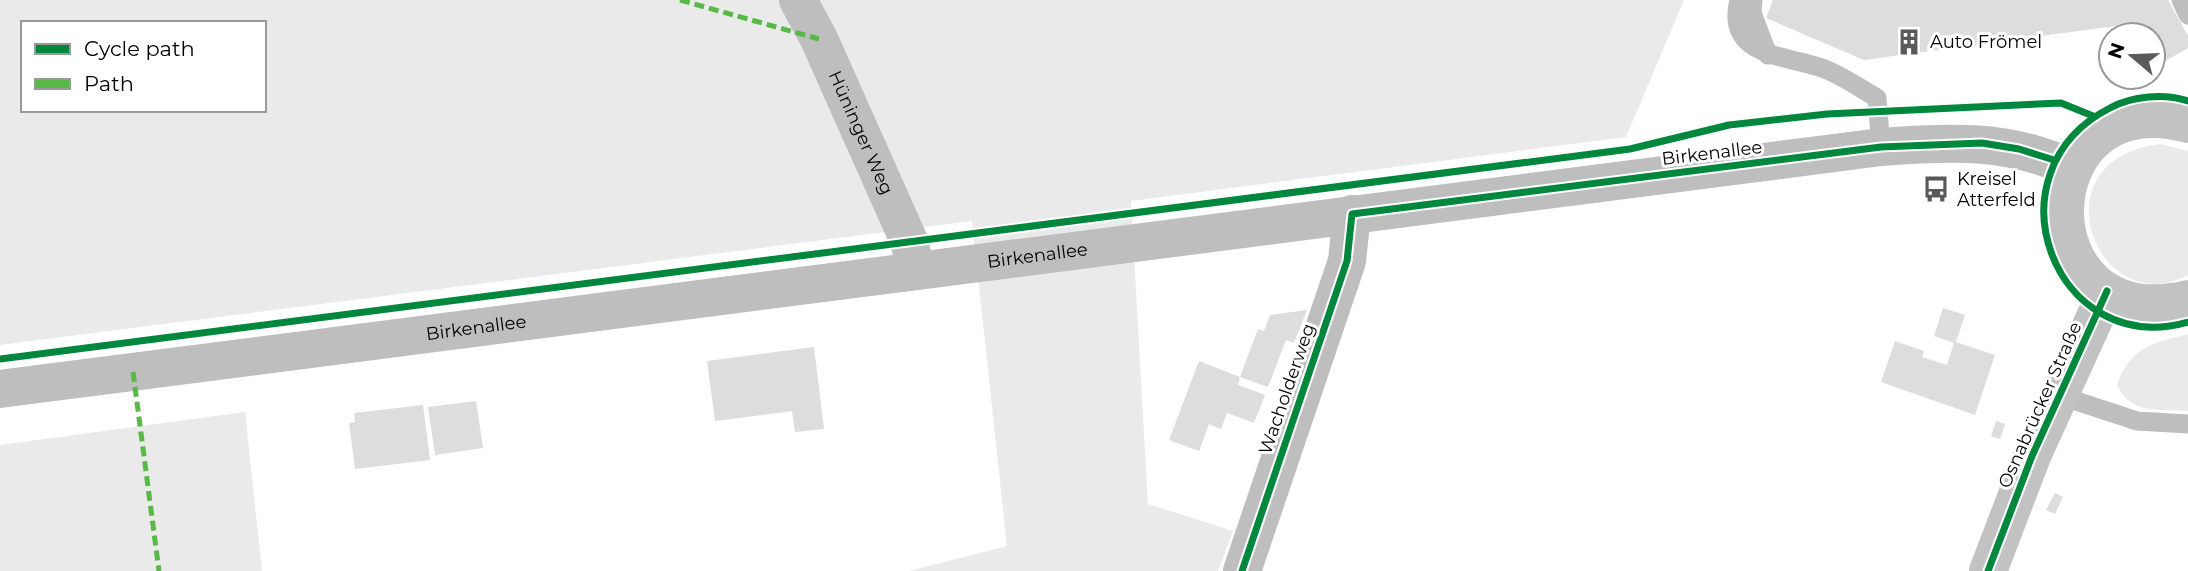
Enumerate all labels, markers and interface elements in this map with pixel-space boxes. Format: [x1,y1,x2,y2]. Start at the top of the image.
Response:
legend [21,21,266,112]
north arrow [2097,21,2167,91]
building icon: Auto Frömel [1894,27,1924,57]
place label: Auto Frömel [1930,31,2042,53]
text: Cycle path [84,36,195,61]
text: N [2103,40,2130,62]
street label: Hüninger Weg [824,67,898,198]
text: Path [84,71,134,96]
street label: Birkenallee [1661,136,1764,170]
place label: Kreisel Atterfeld [1957,168,2036,211]
bus stop icon: Kreisel Atterfeld [1921,174,1951,204]
street label: Birkenallee [986,238,1089,273]
street label: Birkenallee [425,310,528,345]
street label: Osnabrücker Straße [1993,318,2087,492]
street label: Wacholderweg [1254,321,1320,457]

